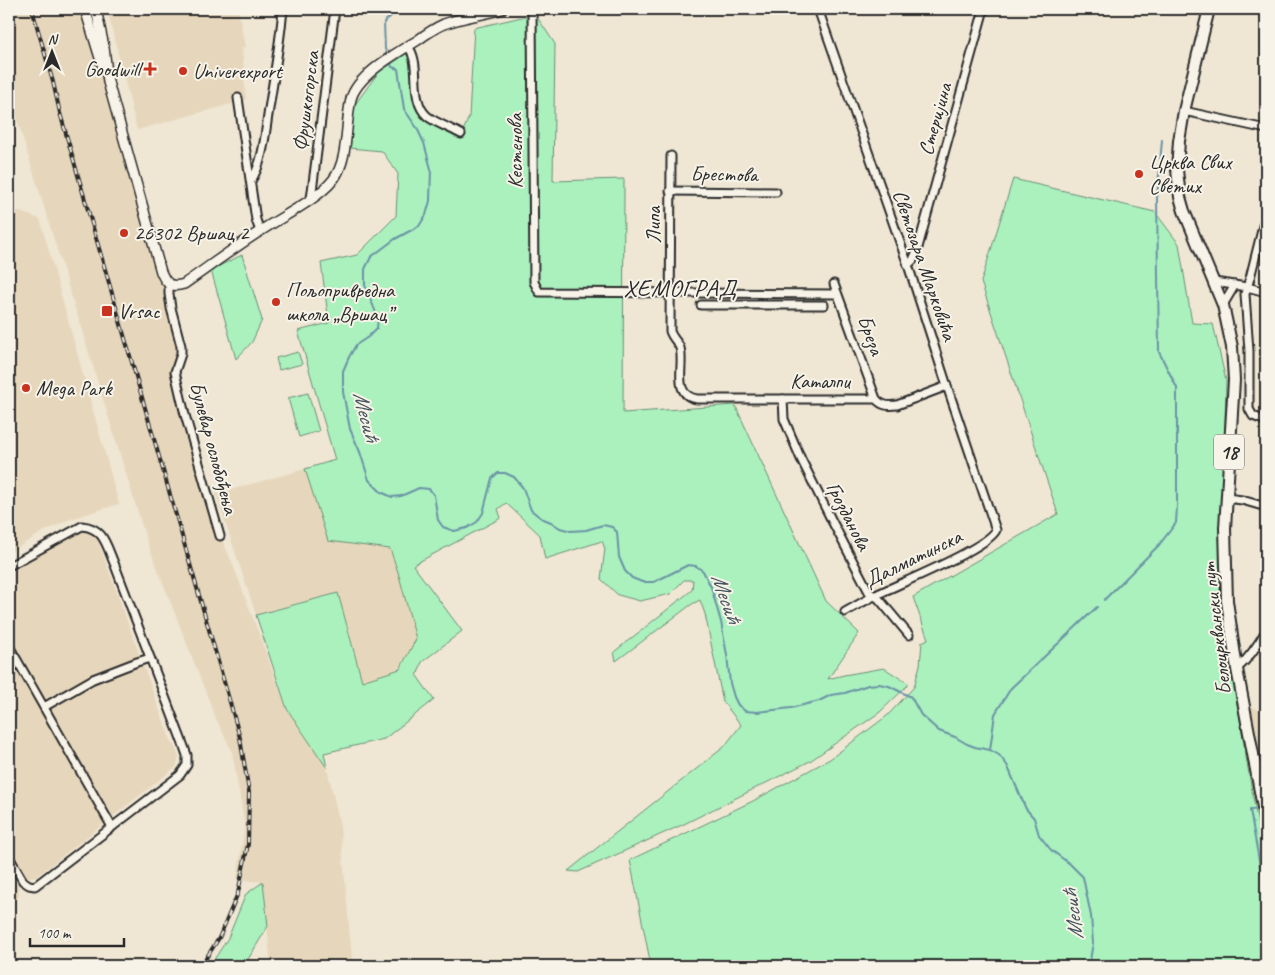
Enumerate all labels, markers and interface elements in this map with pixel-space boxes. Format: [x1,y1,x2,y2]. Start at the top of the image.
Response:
north arrow [28,28,78,78]
text: N [48,31,59,48]
street label: Фрушкогорска [287,48,325,152]
place label: Goodwill [85,56,143,82]
place label: Univerexport [193,58,284,84]
marker: Goodwill [144,63,156,75]
marker: Univerexport [177,65,189,77]
street label: Стеријина [912,78,958,158]
street label: Кестенова [502,112,528,189]
place label: Црква Свих Светих [1149,149,1233,199]
street label: Брестова [690,160,760,188]
marker: Црква Свих Светих [1133,168,1145,180]
street label: Светозара Марковића [887,186,964,345]
street label: Липа [640,205,666,244]
place label: 26302 Вршац 2 [134,220,250,246]
marker: 26302 Вршац 2 [118,227,130,239]
district label: ХЕМОГРАД [623,273,738,303]
place label: Пољопривредна школа „Вршац” [286,277,396,327]
marker: Пољопривредна школа „Вршац” [270,296,282,308]
place label: Vrsac [118,298,161,324]
marker: Vrsac [100,304,114,318]
street label: Бреза [852,312,891,360]
street label: Каталпи [790,368,852,394]
place label: Mega Park [36,375,113,401]
street label: Булевар ослобођења [184,379,245,519]
marker: Mega Park [20,382,32,394]
water label: Месић [346,388,386,447]
road number: 18 [1214,434,1244,470]
street label: Грозданова [821,477,878,556]
street label: Далматинска [860,522,968,593]
street label: Белоцрквански пут [1195,560,1237,696]
water label: Месић [705,570,748,629]
water label: Месић [1056,885,1090,941]
scale bar [30,915,124,947]
text: 100 m [38,924,72,943]

